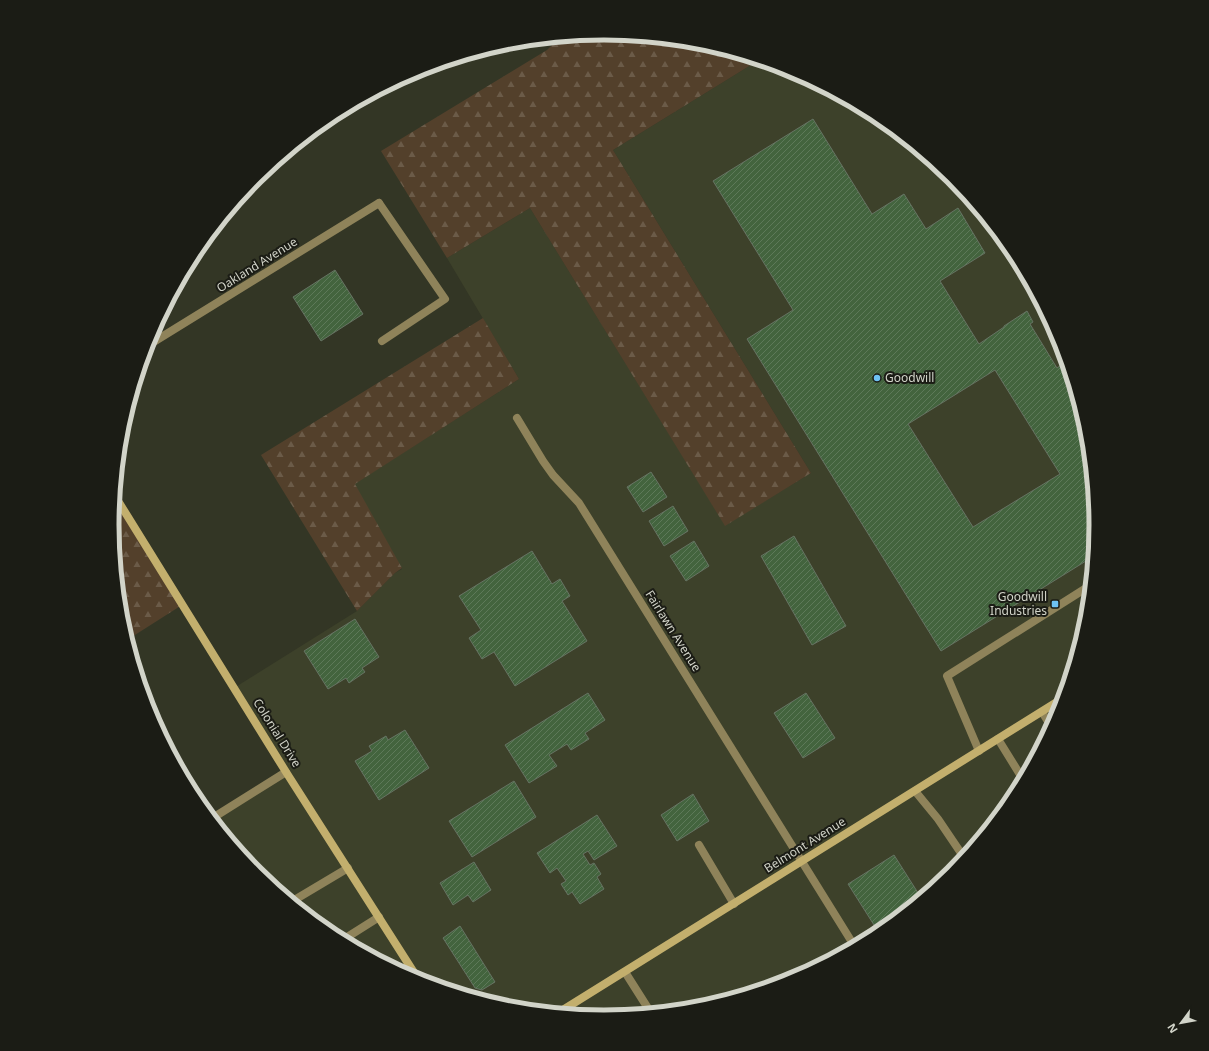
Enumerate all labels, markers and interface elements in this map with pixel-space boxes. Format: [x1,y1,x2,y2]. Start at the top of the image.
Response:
street label: Oakland Avenue [213,233,301,296]
place label: Goodwill [885,369,934,386]
marker: Goodwill [872,373,882,383]
street label: Fairlawn Avenue [642,587,705,675]
place label: Goodwill Industries [990,588,1047,619]
marker: Goodwill Industries [1050,599,1060,609]
street label: Colonial Drive [249,695,306,771]
street label: Belmont Avenue [761,813,849,876]
north arrow [1161,1003,1201,1043]
text: N [1163,1021,1181,1036]

